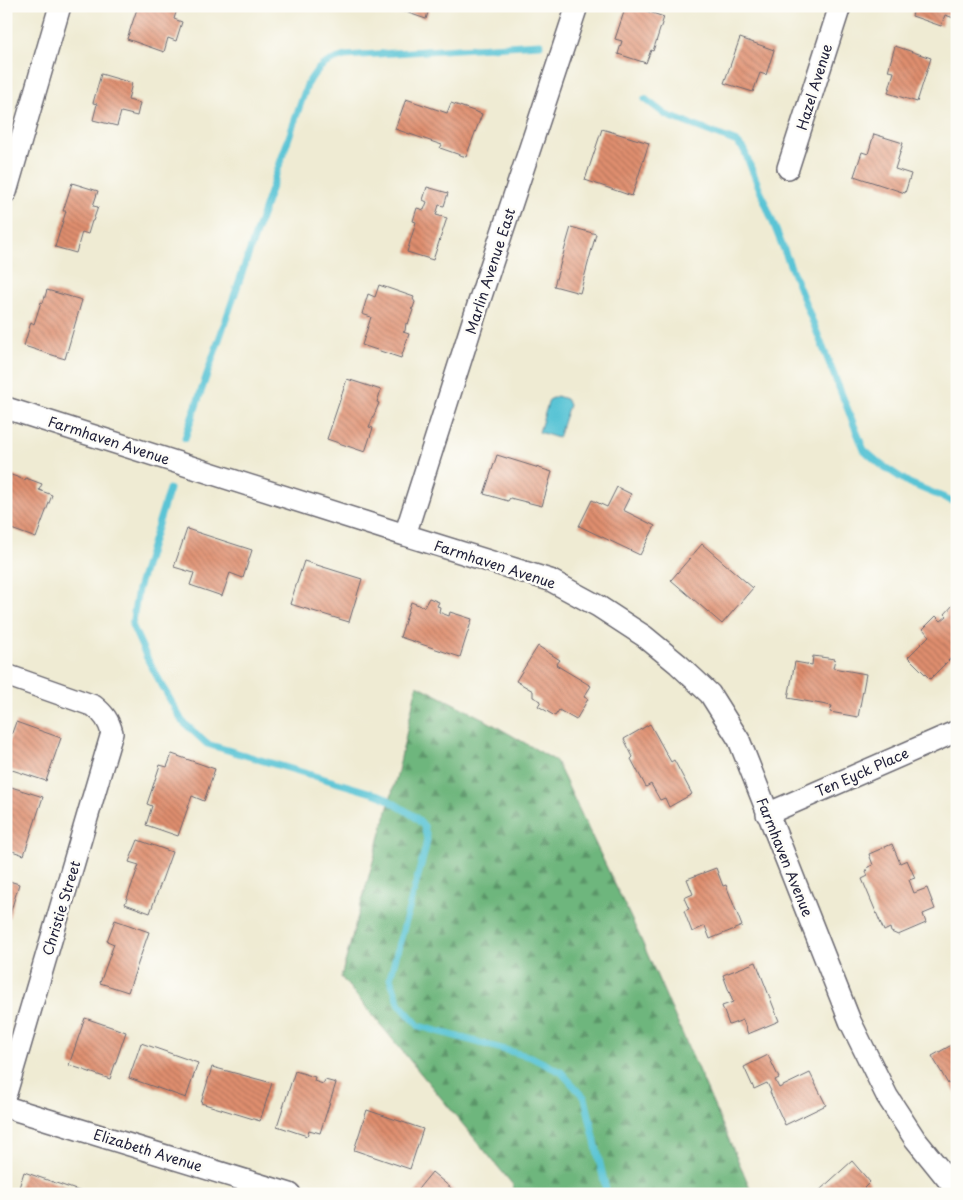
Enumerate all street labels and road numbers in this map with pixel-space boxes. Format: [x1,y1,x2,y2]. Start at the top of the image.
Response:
street label: Hazel Avenue [791,41,837,133]
street label: Marlin Avenue East [460,205,520,337]
street label: Farmhaven Avenue [45,410,173,470]
street label: Farmhaven Avenue [431,534,559,594]
street label: Ten Eyck Place [812,742,912,802]
street label: Farmhaven Avenue [752,794,819,920]
street label: Christie Street [37,858,85,958]
street label: Elizabeth Avenue [91,1124,205,1177]

